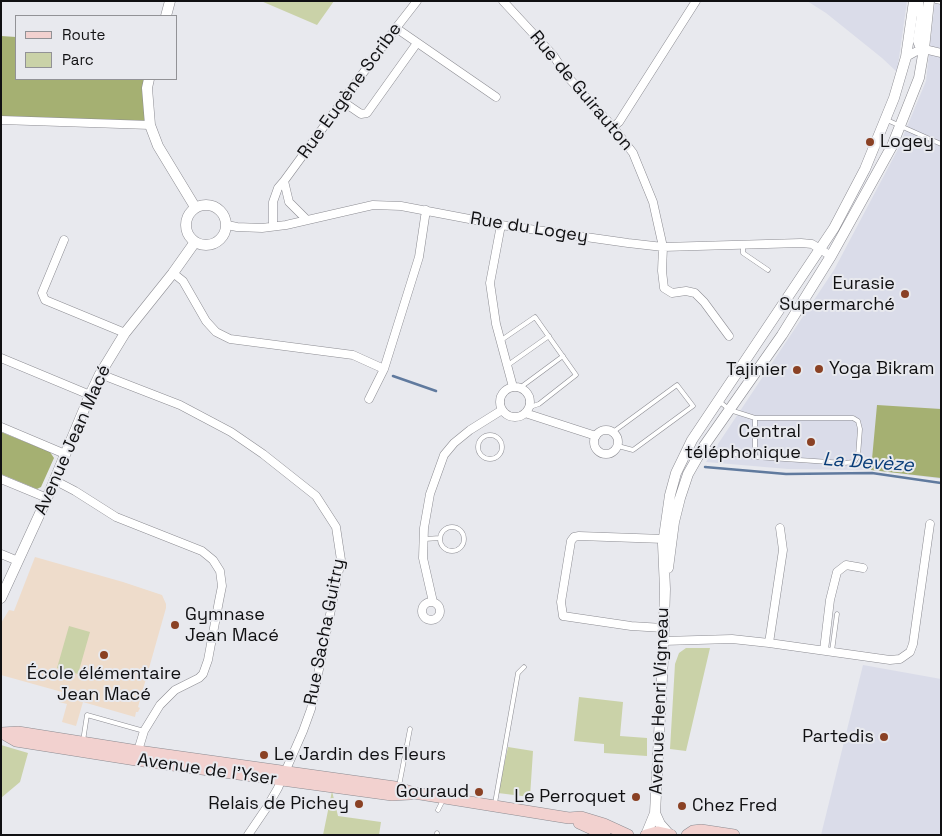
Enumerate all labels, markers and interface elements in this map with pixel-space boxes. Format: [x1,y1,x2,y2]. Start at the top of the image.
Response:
legend [15,15,178,80]
street label: Rue Eugène Scribe [293,19,407,163]
text: Route [62,25,105,44]
street label: Rue de Guirauton [525,27,637,155]
text: Parc [62,50,94,69]
place label: Logey [880,131,934,153]
marker: Logey [864,136,876,148]
street label: Rue du Logey [469,208,589,248]
place label: Eurasie Supermarché [779,273,895,316]
marker: Eurasie Supermarché [899,288,911,300]
place label: Yoga Bikram [829,358,934,380]
place label: Tajinier [726,359,787,381]
street label: Avenue Jean Macé [30,362,116,518]
marker: Yoga Bikram [813,363,825,375]
marker: Tajinier [791,364,803,376]
place label: Central téléphonique [685,421,801,464]
marker: Central téléphonique [805,436,817,448]
water label: La Devèze [822,448,914,478]
street label: Rue Sacha Guitry [300,557,350,707]
place label: Gymnase Jean Macé [185,604,279,646]
street label: Avenue Henri Vigneau [646,607,674,795]
marker: Gymnase Jean Macé [169,619,181,631]
marker: École élémentaire Jean Macé [98,649,110,661]
place label: École élémentaire Jean Macé [27,663,181,706]
place label: Partedis [802,726,874,748]
marker: Partedis [878,731,890,743]
place label: Le Jardin des Fleurs [274,744,446,766]
marker: Le Jardin des Fleurs [258,749,270,761]
street label: Avenue de l'Yser [136,750,278,790]
place label: Gouraud [396,781,469,803]
marker: Gouraud [473,786,485,798]
place label: Le Perroquet [514,786,626,808]
marker: Le Perroquet [630,791,642,803]
place label: Relais de Pichey [208,793,349,815]
place label: Chez Fred [692,795,777,817]
marker: Relais de Pichey [353,798,365,810]
marker: Chez Fred [676,800,688,812]

